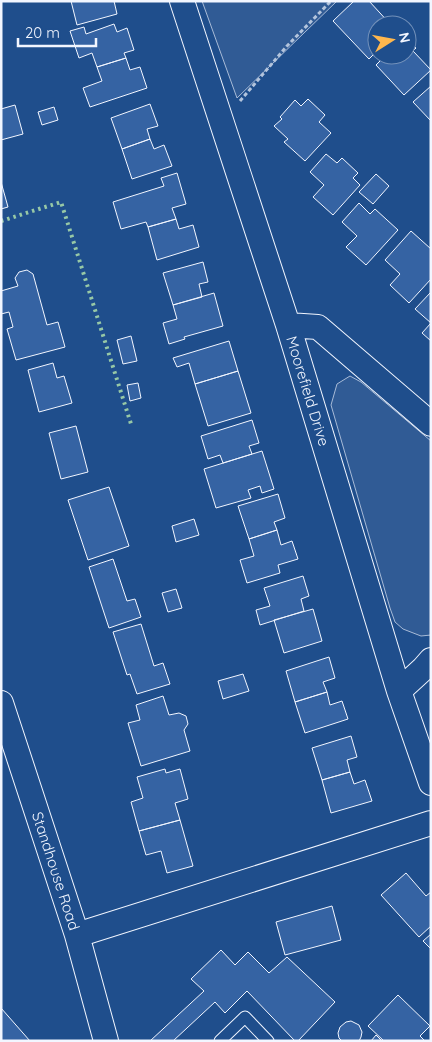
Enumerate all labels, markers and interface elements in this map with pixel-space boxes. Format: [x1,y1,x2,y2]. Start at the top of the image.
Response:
scale bar [18,15,95,47]
north arrow [367,15,417,65]
text: 20 m [25,23,60,42]
text: N [395,31,415,44]
street label: Moorefield Drive [282,334,334,448]
street label: Standhouse Road [28,809,84,933]

